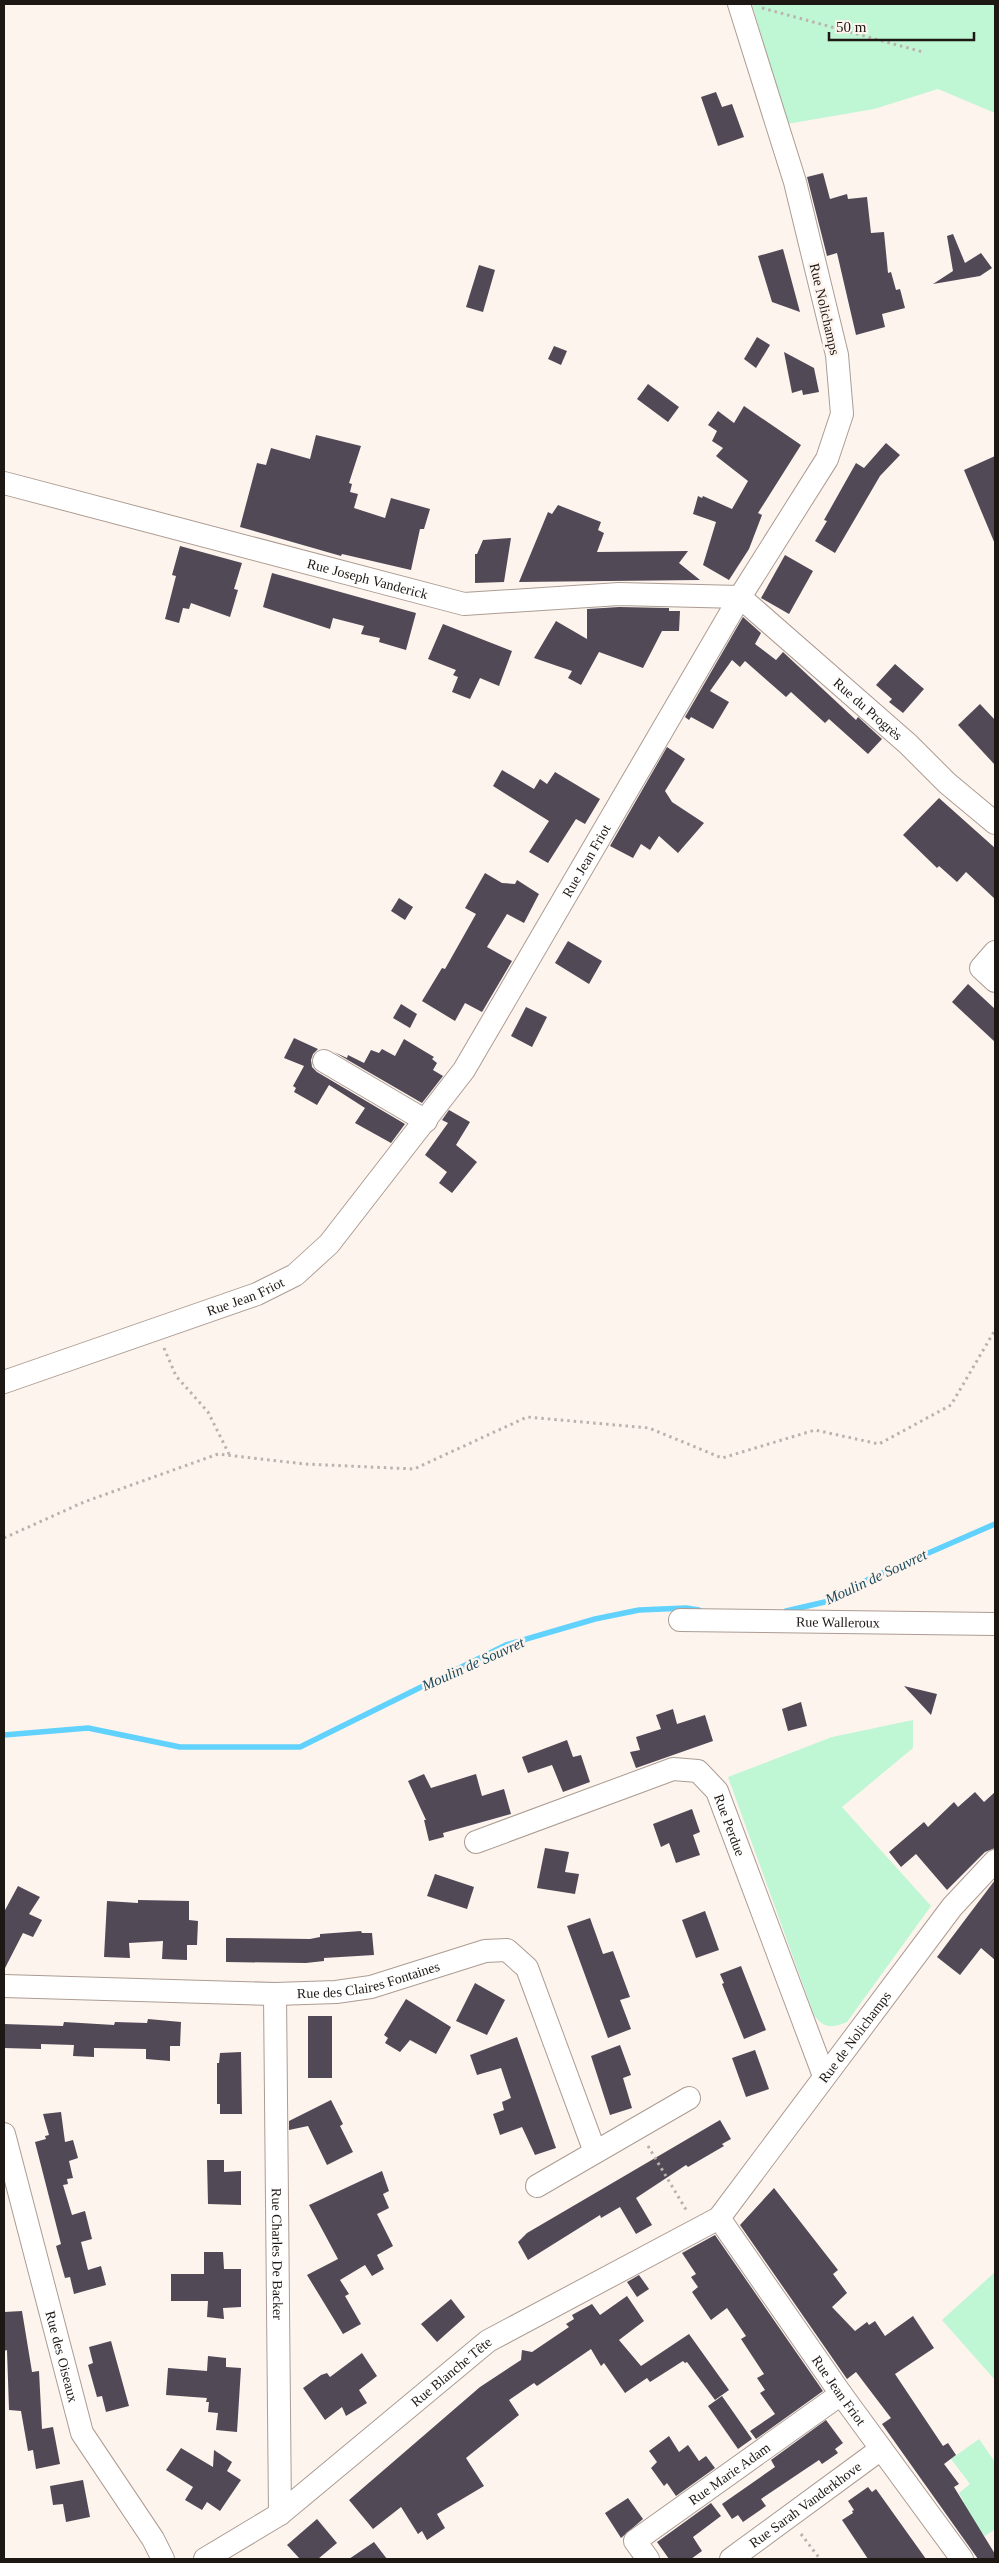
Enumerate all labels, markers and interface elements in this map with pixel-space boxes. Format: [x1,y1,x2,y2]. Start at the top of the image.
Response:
scale bar [829,10,974,42]
text: 50 m [836,19,867,35]
street label: Rue Nolichamps [807,262,842,356]
street label: Rue Joseph Vanderick [306,556,429,602]
street label: Rue du Progrès [830,675,905,743]
street label: Rue Jean Friot [560,822,614,900]
street label: Rue Jean Friot [205,1275,287,1319]
water label: Moulin de Souvret [822,1546,930,1608]
street label: Rue Walleroux [796,1614,880,1631]
water label: Moulin de Souvret [418,1634,527,1694]
street label: Rue Perdue [711,1792,748,1858]
street label: Rue des Claires Fontaines [297,1959,442,2001]
street label: Rue de Nolichamps [816,1988,894,2086]
street label: Rue Charles De Backer [269,2188,285,2320]
street label: Rue des Oiseaux [42,2309,81,2404]
street label: Rue Blanche Tête [408,2334,495,2410]
street label: Rue Jean Friot [809,2353,868,2428]
street label: Rue Marie Adam [686,2440,773,2508]
street label: Rue Sarah Vanderkhove [747,2459,864,2551]

